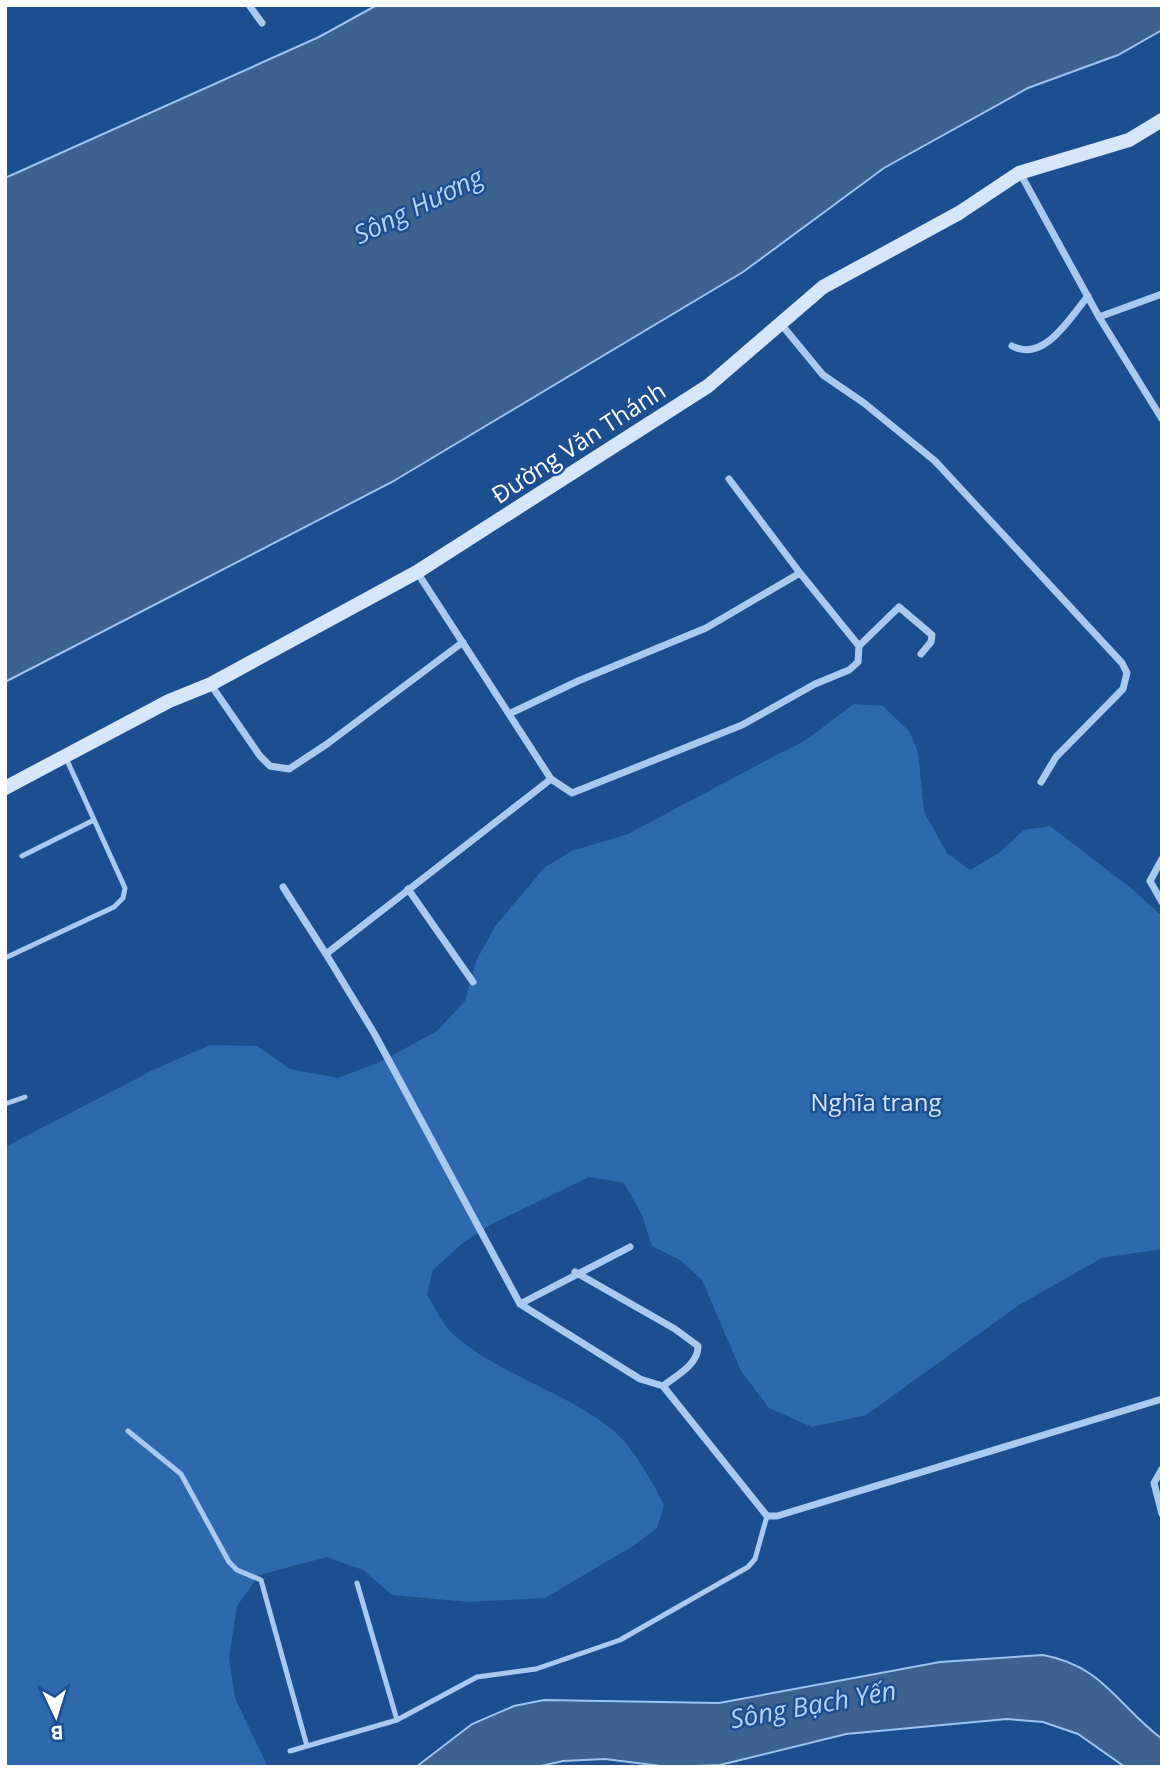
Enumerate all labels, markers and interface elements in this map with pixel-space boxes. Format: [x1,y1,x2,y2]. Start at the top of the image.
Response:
water label: Sông Hương [347,157,490,252]
street label: Đường Văn Thánh [485,373,671,511]
park label: Nghĩa trang [811,1085,941,1118]
water label: Sông Bạch Yến [727,1672,899,1736]
north arrow [21,1681,91,1751]
text: B [50,1720,64,1746]

